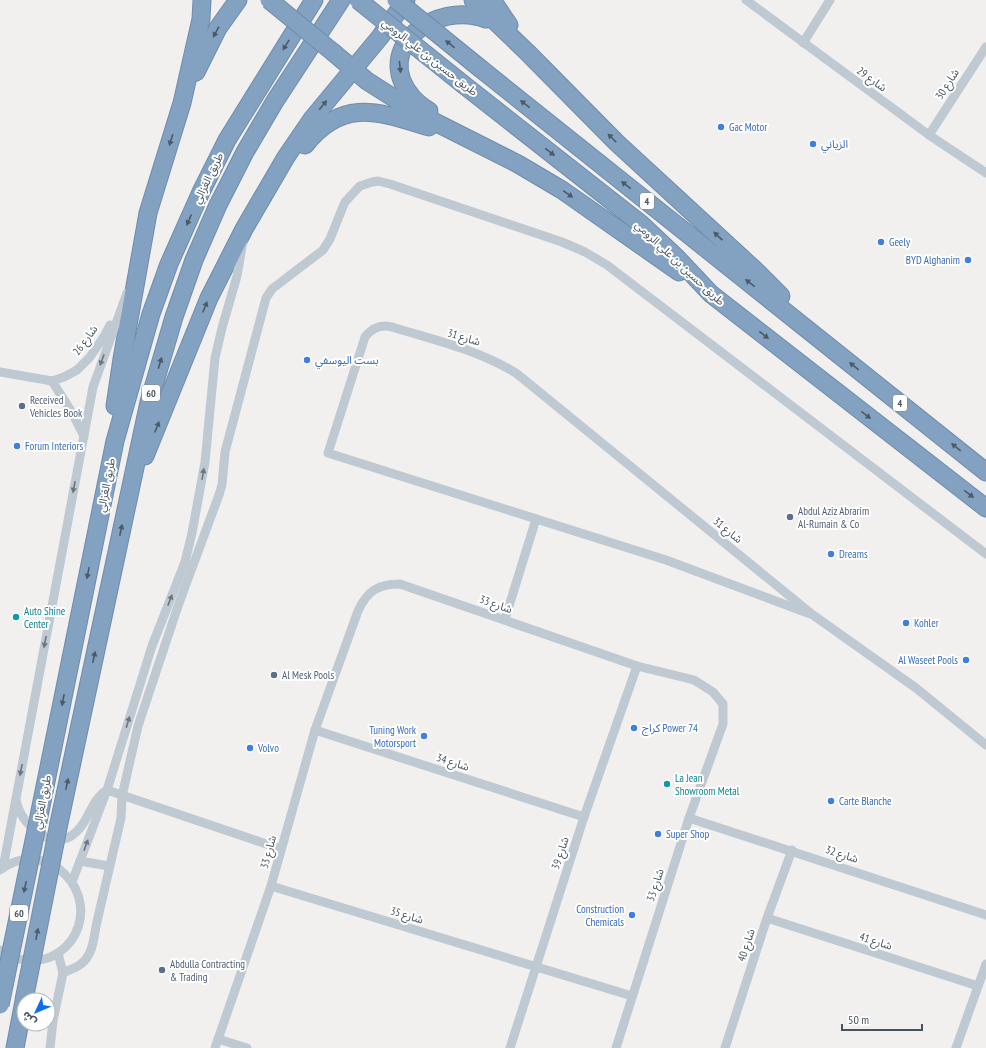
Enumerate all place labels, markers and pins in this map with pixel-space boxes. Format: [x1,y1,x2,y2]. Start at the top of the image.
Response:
place label: Gac Motor [729,120,767,134]
marker: Gac Motor [716,122,726,132]
place label: الزياني [821,137,848,154]
marker: الزياني [808,139,818,149]
place label: Geely [889,235,911,249]
marker: Geely [876,237,886,247]
place label: BYD Alghanim [906,253,960,267]
marker: BYD Alghanim [963,255,973,265]
place label: بست اليوسفي [315,353,379,370]
marker: بست اليوسفي [302,355,312,365]
place label: Received Vehicles Book [29,393,83,420]
marker: Received Vehicles Book [17,401,27,411]
place label: Forum Interiors [25,439,84,453]
marker: Forum Interiors [12,441,22,451]
place label: Abdul Aziz Abrarim Al-Rumain & Co [798,504,869,531]
marker: Abdul Aziz Abrarim Al-Rumain & Co [785,512,795,522]
place label: Dreams [839,547,868,561]
marker: Dreams [826,549,836,559]
place label: Auto Shine Center [24,604,66,631]
marker: Auto Shine Center [11,612,21,622]
place label: Kohler [914,616,939,630]
marker: Kohler [901,618,911,628]
place label: Al Waseet Pools [898,653,958,667]
marker: Al Waseet Pools [961,655,971,665]
place label: Al Mesk Pools [282,668,334,682]
marker: Al Mesk Pools [269,670,279,680]
place label: كراج Power 74 [642,721,698,736]
place label: Tuning Work Motorsport [369,723,417,750]
marker: كراج Power 74 [629,723,639,733]
marker: Tuning Work Motorsport [419,731,429,741]
place label: Volvo [257,741,279,755]
marker: Volvo [245,743,255,753]
place label: La Jean Showroom Metal [675,771,740,798]
marker: La Jean Showroom Metal [662,779,672,789]
place label: Carte Blanche [839,794,892,808]
marker: Carte Blanche [826,796,836,806]
place label: Super Shop [666,827,709,841]
marker: Super Shop [653,829,663,839]
place label: Construction Chemicals [576,902,624,929]
marker: Construction Chemicals [627,910,637,920]
place label: Abdulla Contracting & Trading [170,957,245,984]
marker: Abdulla Contracting & Trading [157,965,167,975]

